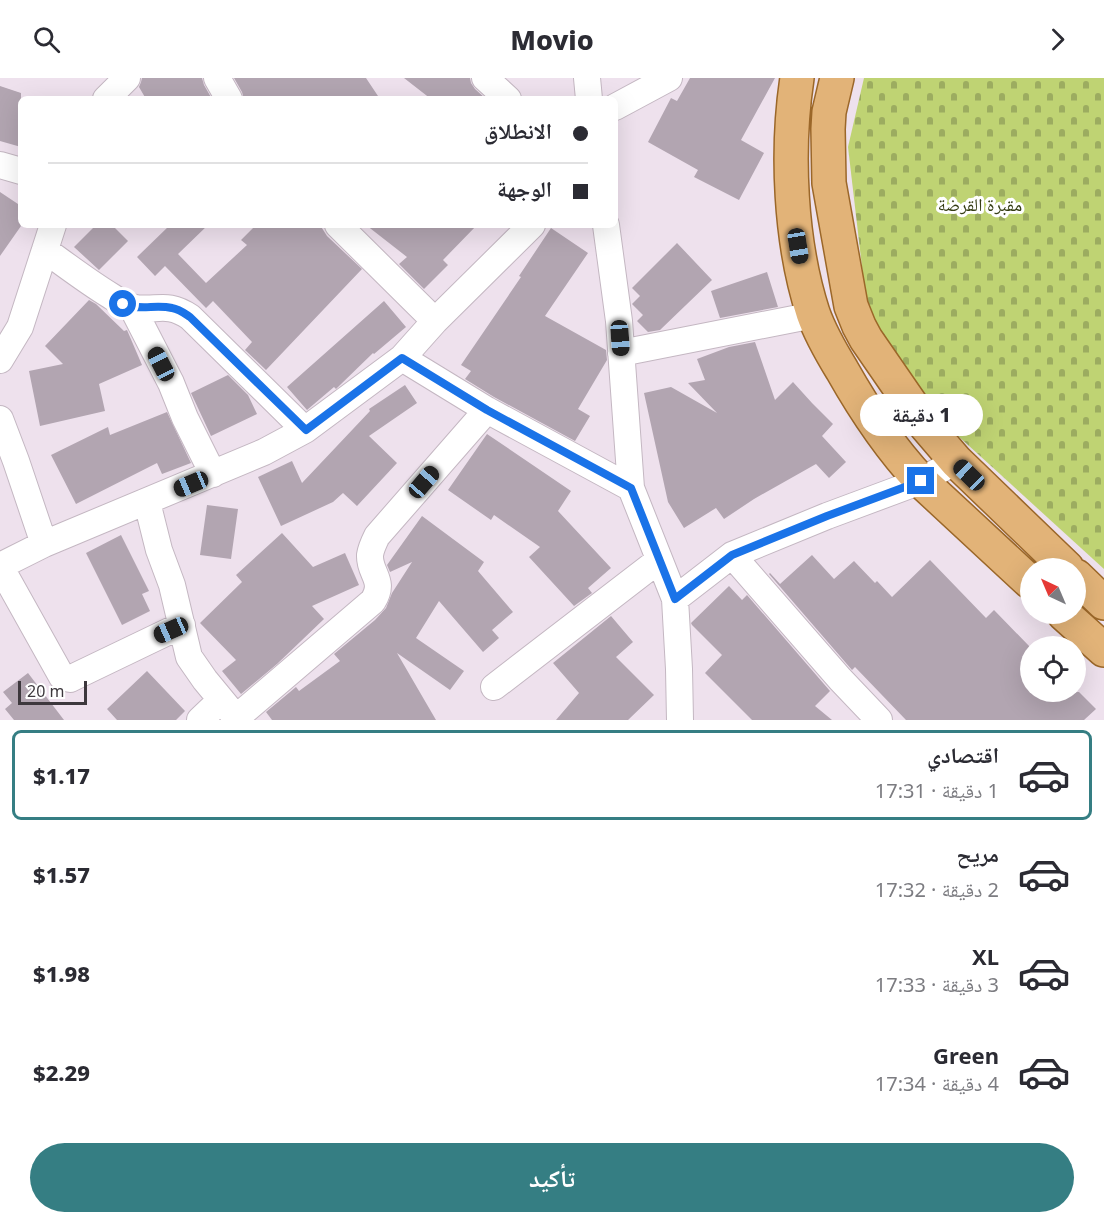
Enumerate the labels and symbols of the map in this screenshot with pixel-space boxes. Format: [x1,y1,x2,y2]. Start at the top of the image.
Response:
park label: مقبرة القرضة [938,192,1022,216]
car [786,227,810,265]
route start [109,290,136,317]
car [610,319,630,357]
car [145,344,177,384]
callout: 1 دقيقة [860,394,982,436]
car [950,456,988,494]
car [405,463,443,501]
route end [907,467,934,494]
car [171,469,211,499]
north arrow [1020,558,1086,624]
car [151,614,191,646]
scale bar [18,678,87,706]

